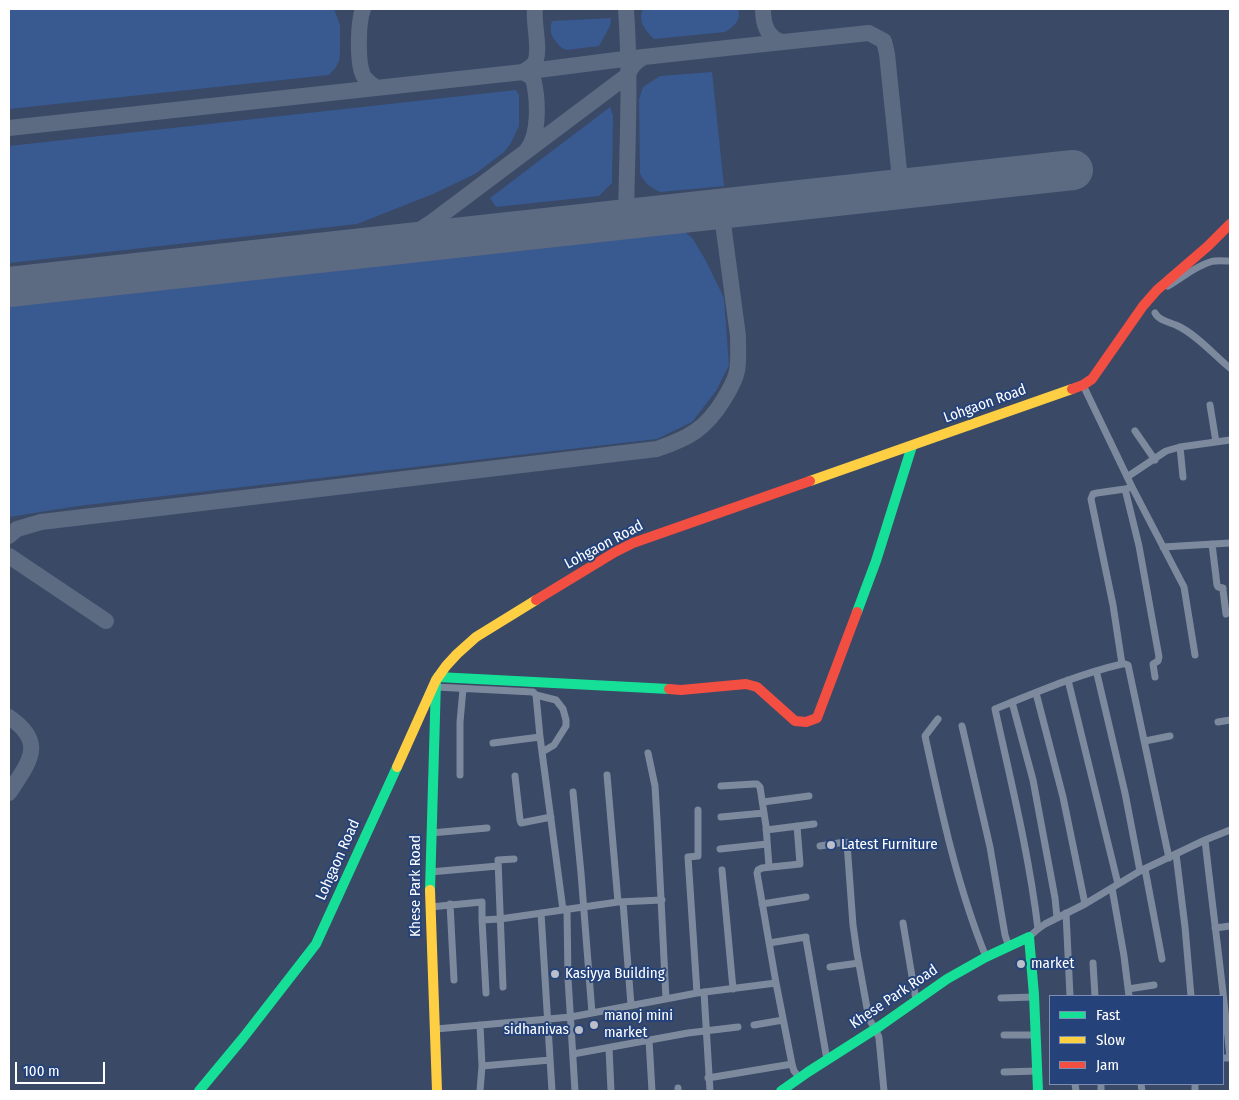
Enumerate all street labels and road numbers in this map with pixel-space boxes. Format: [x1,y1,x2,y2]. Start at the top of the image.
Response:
street label: Lohgaon Road [941,381,1029,427]
street label: Lohgaon Road [562,517,646,573]
street label: Lohgaon Road [312,817,364,903]
street label: Khese Park Road [407,835,425,937]
street label: Khese Park Road [847,961,941,1033]

